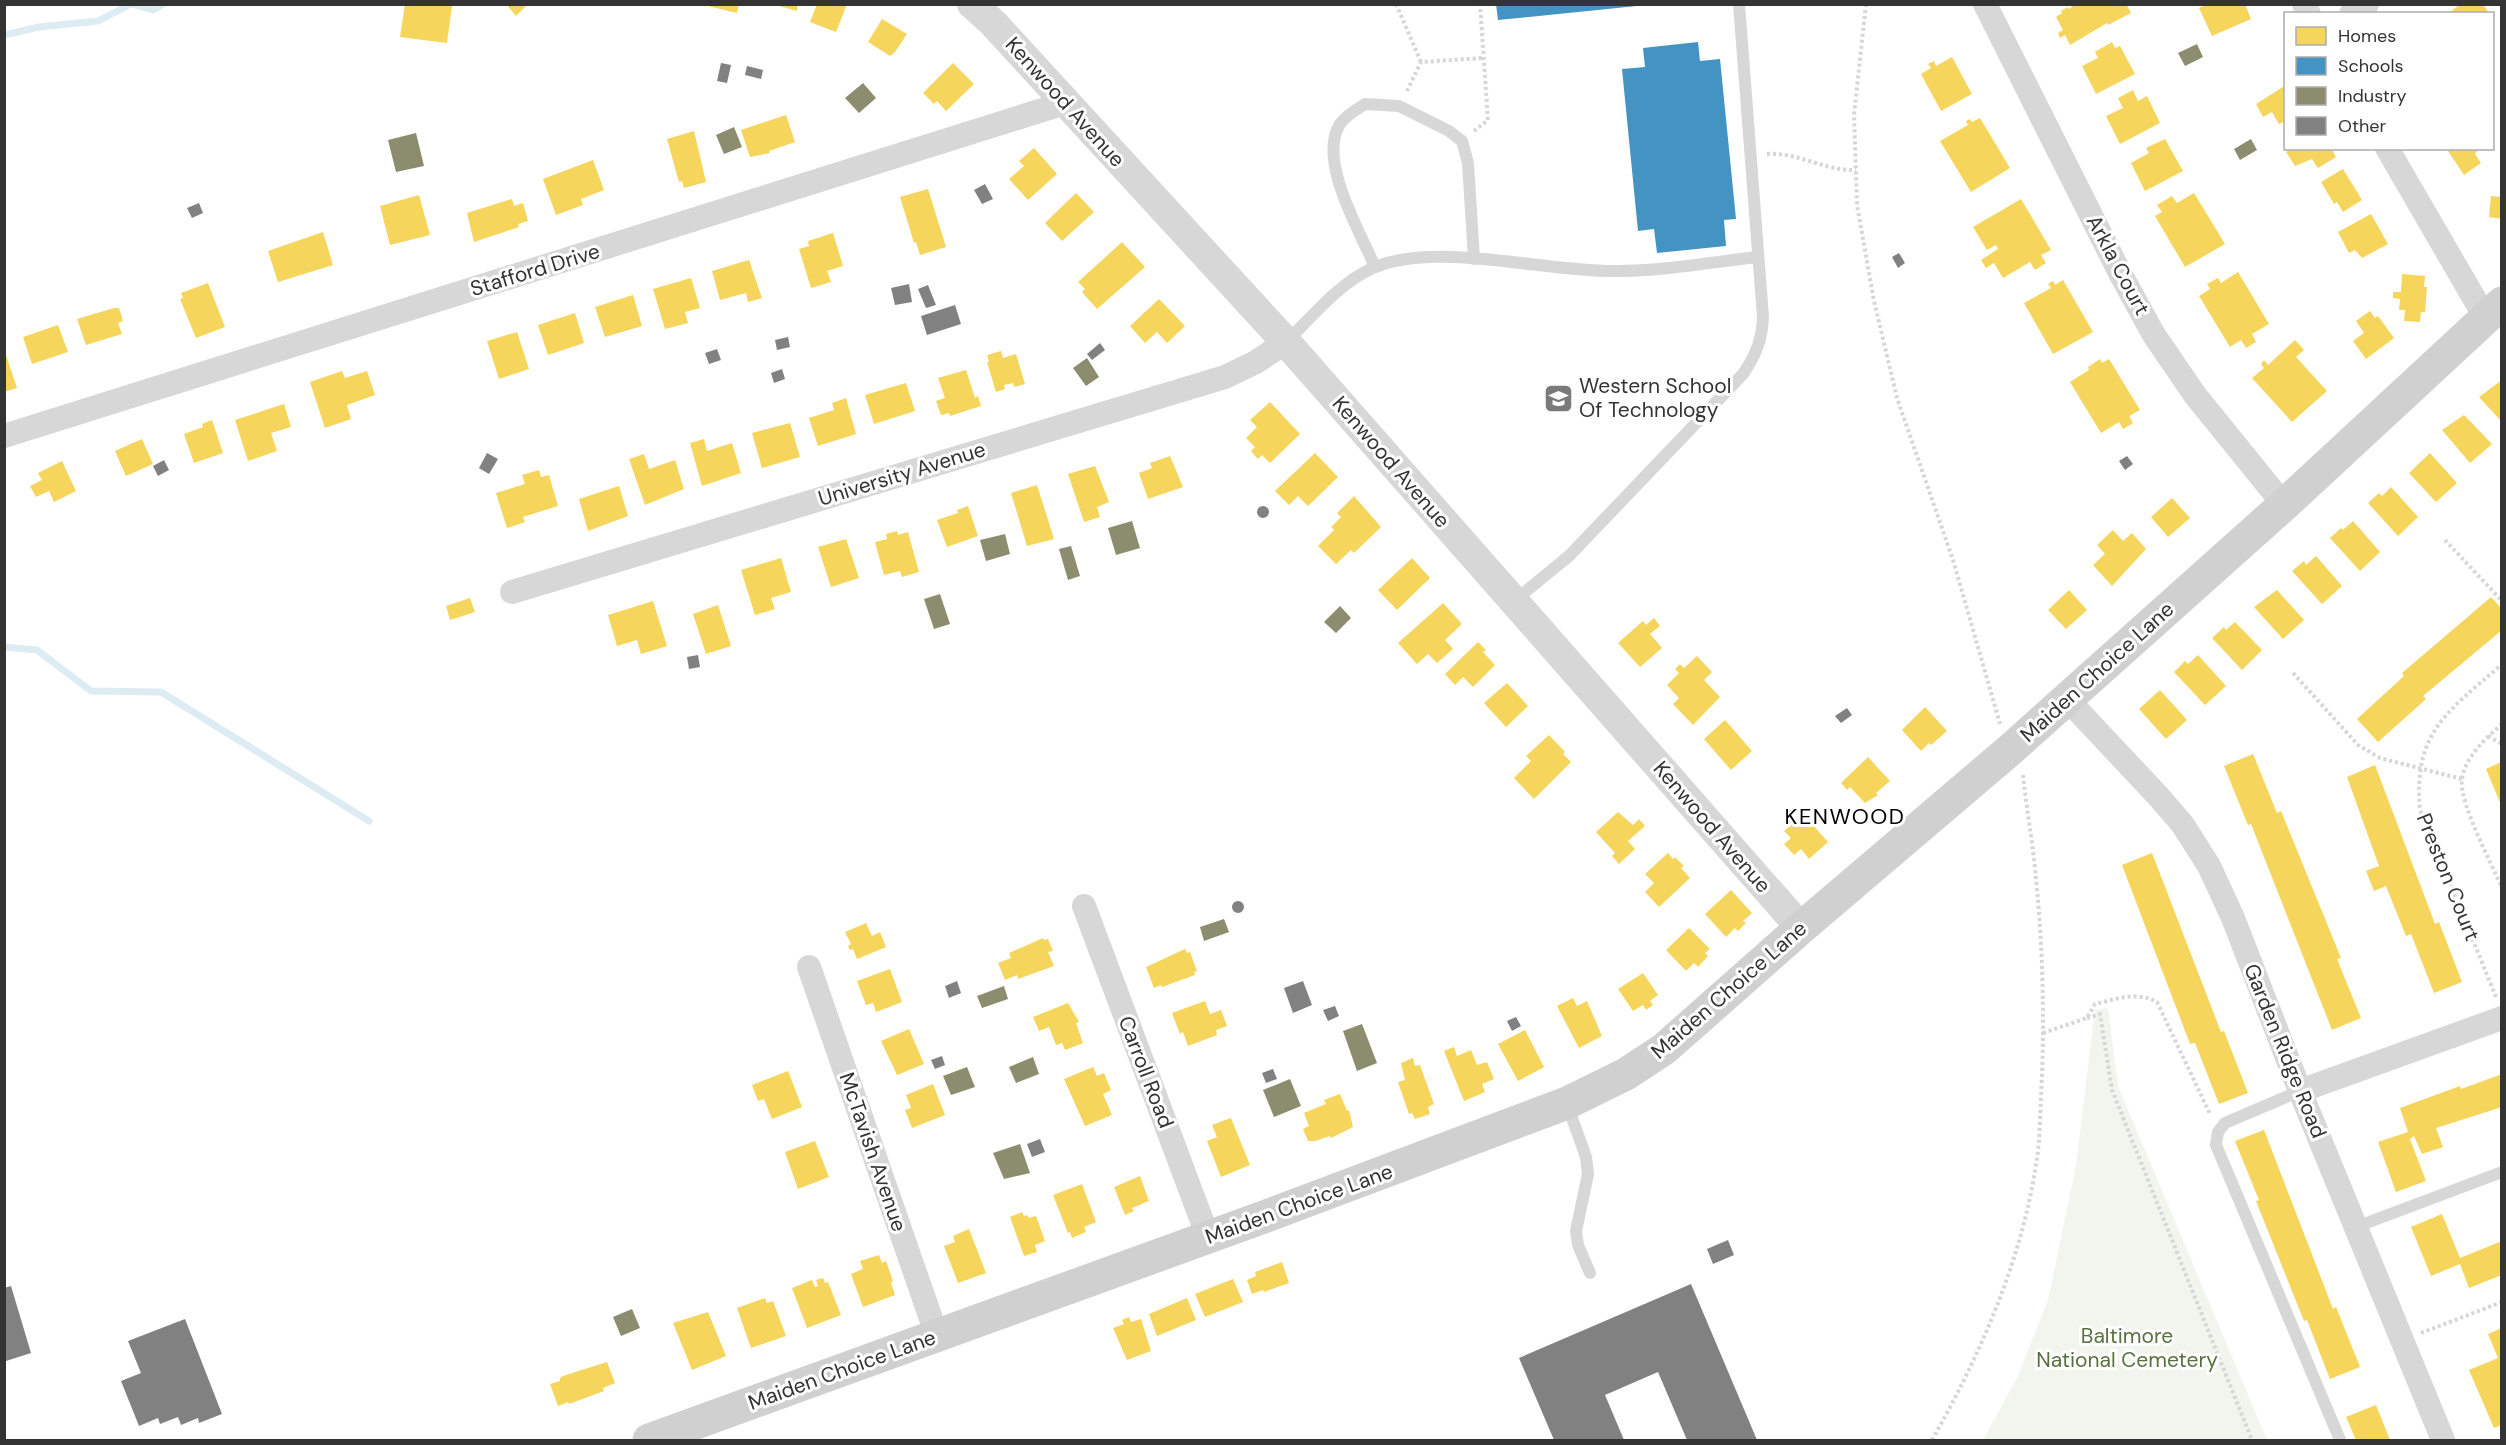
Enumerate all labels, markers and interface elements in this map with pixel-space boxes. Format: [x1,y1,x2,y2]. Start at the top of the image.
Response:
legend [2284,12,2494,150]
text: Homes [2338,24,2396,48]
street label: Kenwood Avenue [999,31,1131,173]
text: Schools [2338,54,2403,78]
text: Industry [2338,84,2407,108]
text: Other [2338,114,2387,138]
street label: Arkla Court [2080,210,2156,320]
street label: Stafford Drive [467,237,603,303]
place label: Western School Of Technology [1579,372,1731,424]
school or university icon: Western School Of Technology [1542,382,1574,414]
street label: Kenwood Avenue [1326,390,1456,534]
street label: University Avenue [815,435,989,513]
street label: Maiden Choice Lane [2014,595,2180,748]
street label: Kenwood Avenue [1647,755,1777,899]
district label: KENWOOD [1785,802,1905,831]
street label: Preston Court [2410,809,2486,945]
street label: Maiden Choice Lane [1645,915,1813,1065]
street label: Garden Ridge Road [2237,960,2333,1142]
street label: Carroll Road [1112,1012,1180,1132]
street label: McTavish Avenue [833,1069,913,1235]
street label: Maiden Choice Lane [1201,1157,1397,1251]
park label: Baltimore National Cemetery [2036,1322,2218,1374]
street label: Maiden Choice Lane [744,1323,940,1417]

